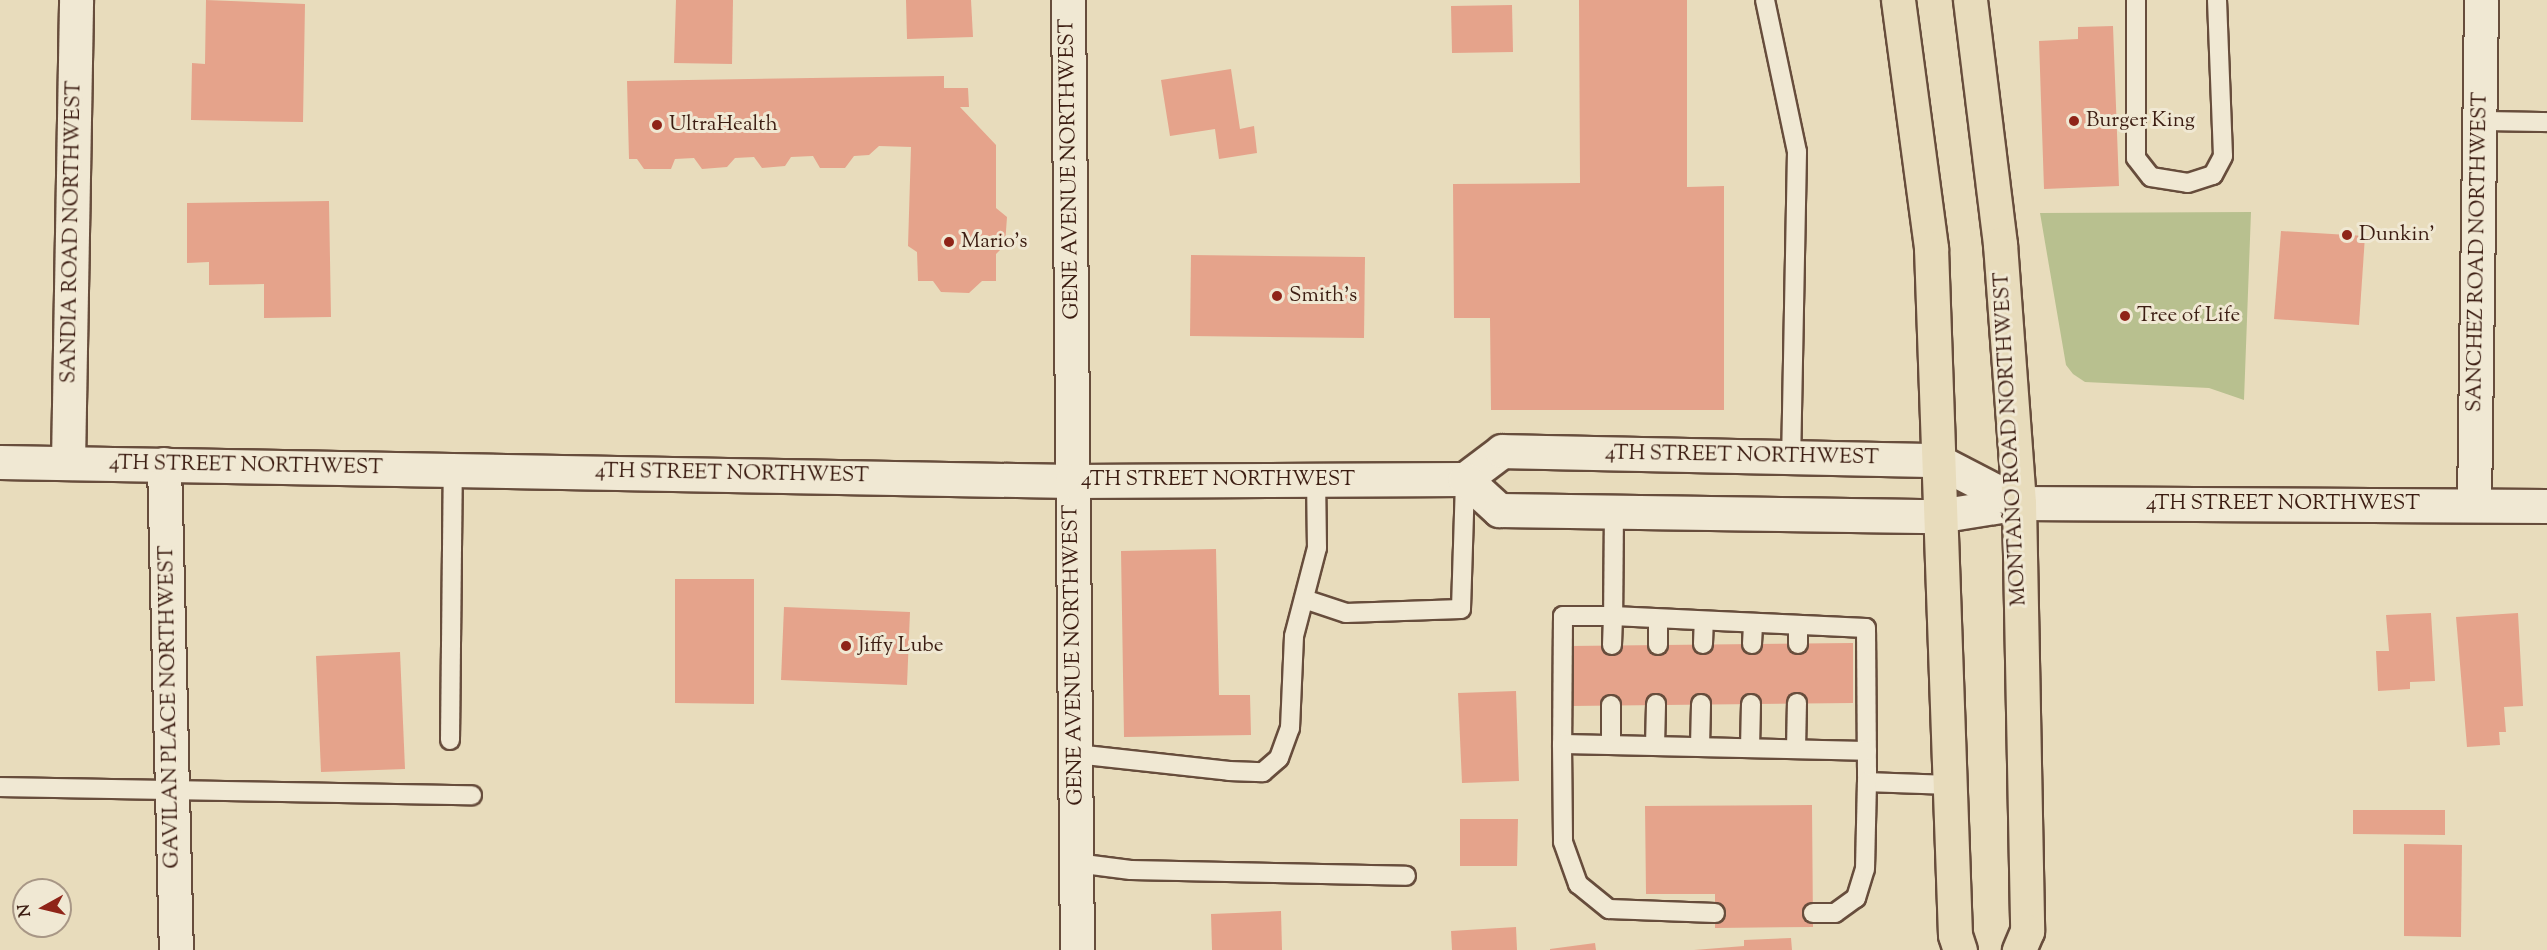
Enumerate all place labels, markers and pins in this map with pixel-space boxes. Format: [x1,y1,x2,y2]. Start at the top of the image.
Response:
place label: Burger King [2086,108,2195,134]
place label: UltraHealth [669,112,778,138]
marker: Burger King [2067,114,2081,128]
marker: UltraHealth [650,118,664,132]
place label: Dunkin' [2359,222,2435,248]
marker: Dunkin' [2340,228,2354,242]
place label: Mario's [961,229,1027,255]
marker: Mario's [942,235,956,249]
place label: Smith's [1289,283,1357,309]
marker: Smith's [1270,289,1284,303]
place label: Tree of Life [2137,303,2240,329]
marker: Tree of Life [2118,309,2132,323]
place label: Jiffy Lube [858,633,944,659]
marker: Jiffy Lube [839,639,853,653]

